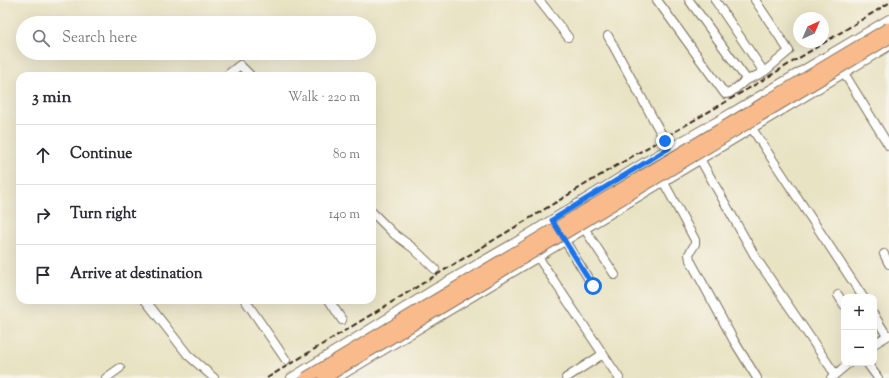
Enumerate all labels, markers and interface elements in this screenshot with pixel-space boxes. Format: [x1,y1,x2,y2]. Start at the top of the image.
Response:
north arrow [793,12,829,48]
search box [16,16,376,60]
icon: search [30,27,52,49]
text: Search here [62,28,137,49]
text: 3 min [32,86,71,110]
text: Walk · 220 m [288,89,360,107]
route end [656,132,674,150]
icon: ahead [32,144,54,166]
text: Continue [70,144,132,165]
text: 80 m [333,146,360,164]
icon: right [32,204,54,226]
text: Turn right [70,204,136,225]
text: 140 m [329,206,360,224]
icon: arrive [32,264,54,286]
text: Arrive at destination [70,264,203,285]
route start [584,277,602,295]
map controls [841,294,877,366]
button: + [841,294,877,330]
button: − [841,330,877,366]

